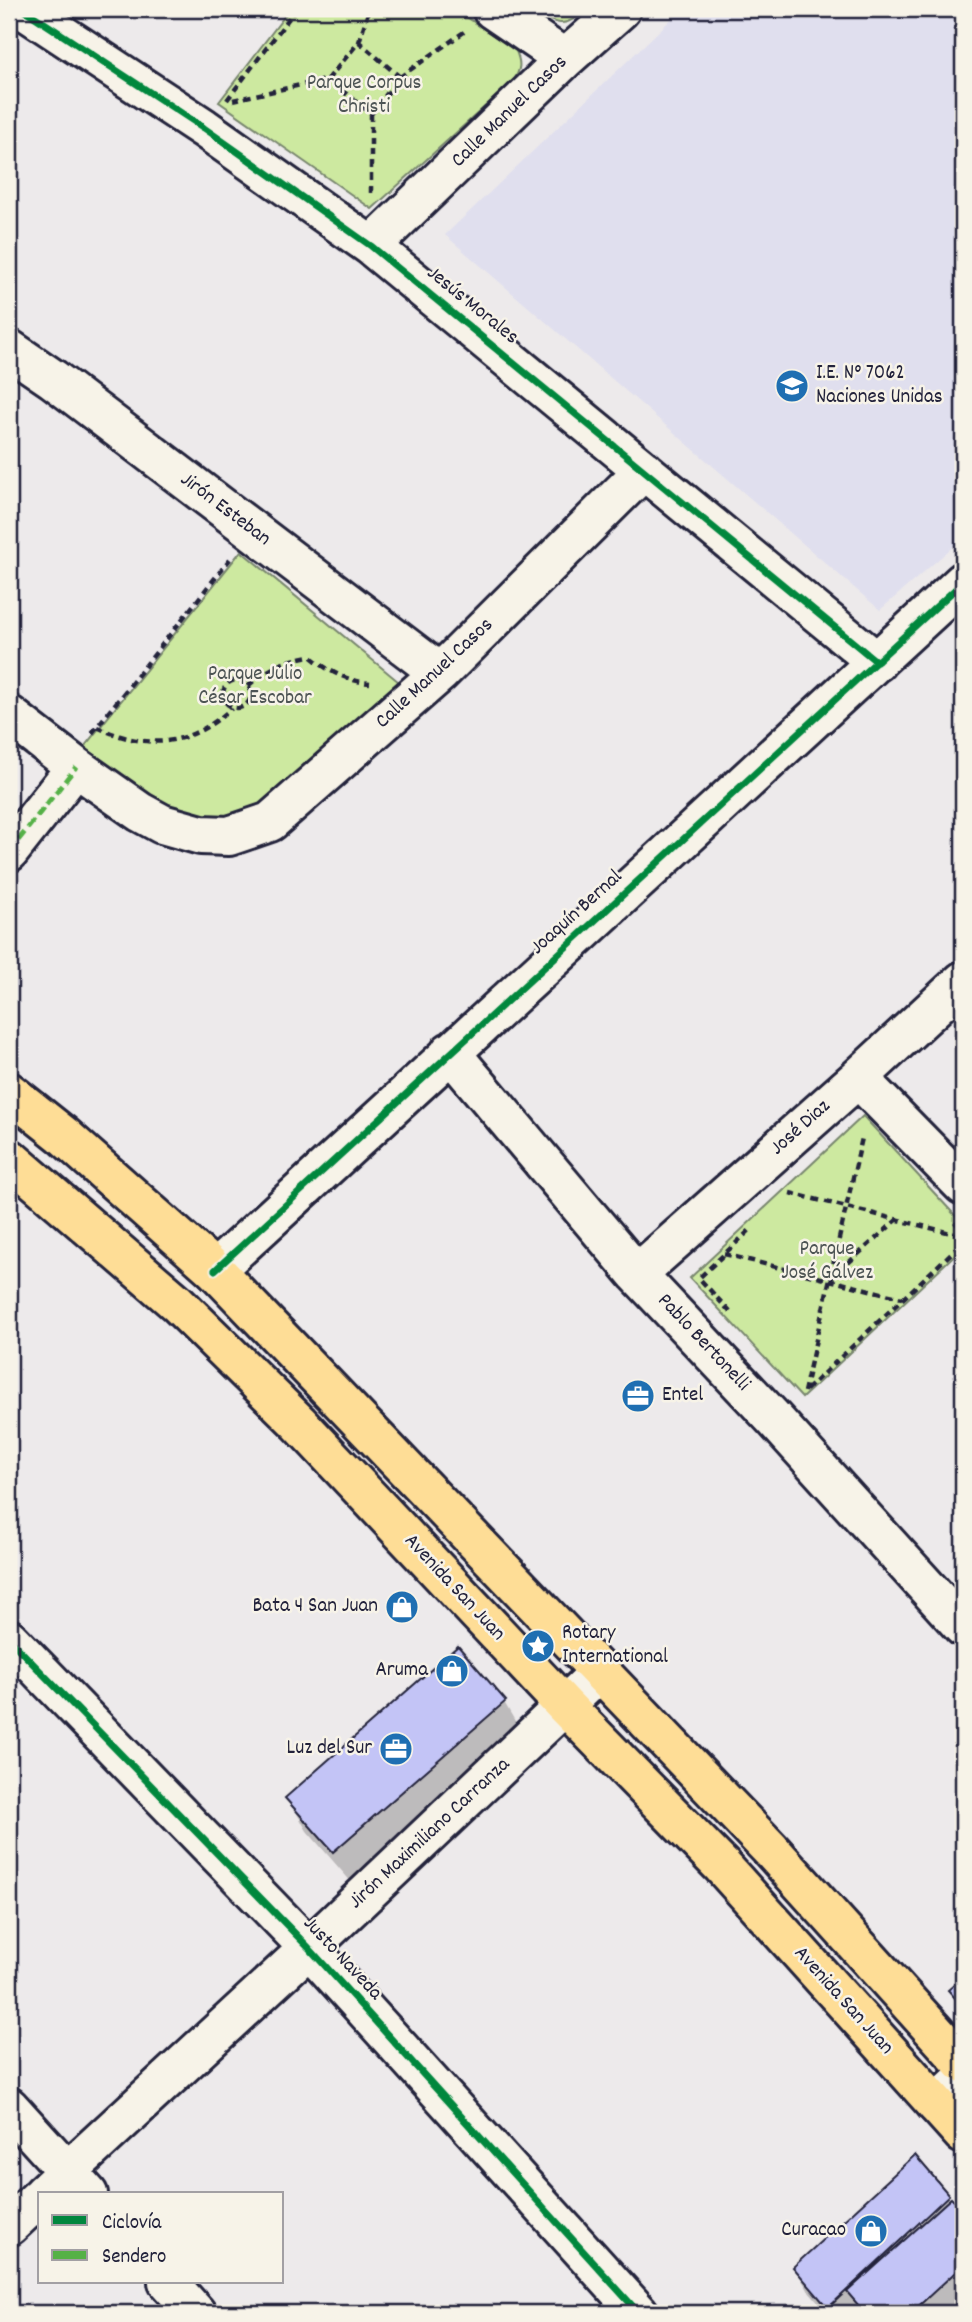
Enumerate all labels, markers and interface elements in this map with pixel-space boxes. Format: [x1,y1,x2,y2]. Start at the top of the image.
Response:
street label: Calle Manuel Casos [445,49,575,175]
park label: Parque Corpus Christi [307,69,421,123]
street label: Jesús Morales [420,259,524,353]
place label: I.E. N° 7062 Naciones Unidas [816,359,943,413]
school or university icon: I.E. N° 7062 Naciones Unidas [773,367,811,405]
street label: Jirón Esteban [173,466,277,554]
street label: Calle Manuel Casos [369,611,501,737]
park label: Parque Julio César Escobar [198,660,312,714]
street label: Joaquín Bernal [524,863,630,963]
street label: José Diaz [764,1093,838,1163]
park label: Parque José Gálvez [781,1235,873,1289]
street label: Pablo Bertonelli [650,1287,757,1399]
office icon: Entel [619,1377,657,1415]
place label: Entel [662,1381,703,1411]
street label: Avenida San Juan [396,1528,512,1648]
shop icon: Bata 4 San Juan [383,1588,421,1626]
place label: Bata 4 San Juan [252,1592,378,1622]
place label: Rotary International [562,1619,668,1673]
place icon: Rotary International [519,1627,557,1665]
shop icon: Aruma [433,1652,471,1690]
place label: Aruma [375,1656,429,1686]
office icon: Luz del Sur [377,1730,415,1768]
place label: Luz del Sur [287,1734,372,1764]
street label: Jirón Maximiliano Carranza [343,1750,518,1917]
street label: Justo Naveda [295,1910,390,2009]
street label: Avenida San Juan [786,1940,900,2062]
legend [38,2192,284,2284]
text: Ciclovía [102,2209,163,2239]
shop icon: Curacao [852,2212,890,2250]
place label: Curacao [781,2216,846,2246]
text: Sendero [102,2243,166,2273]

